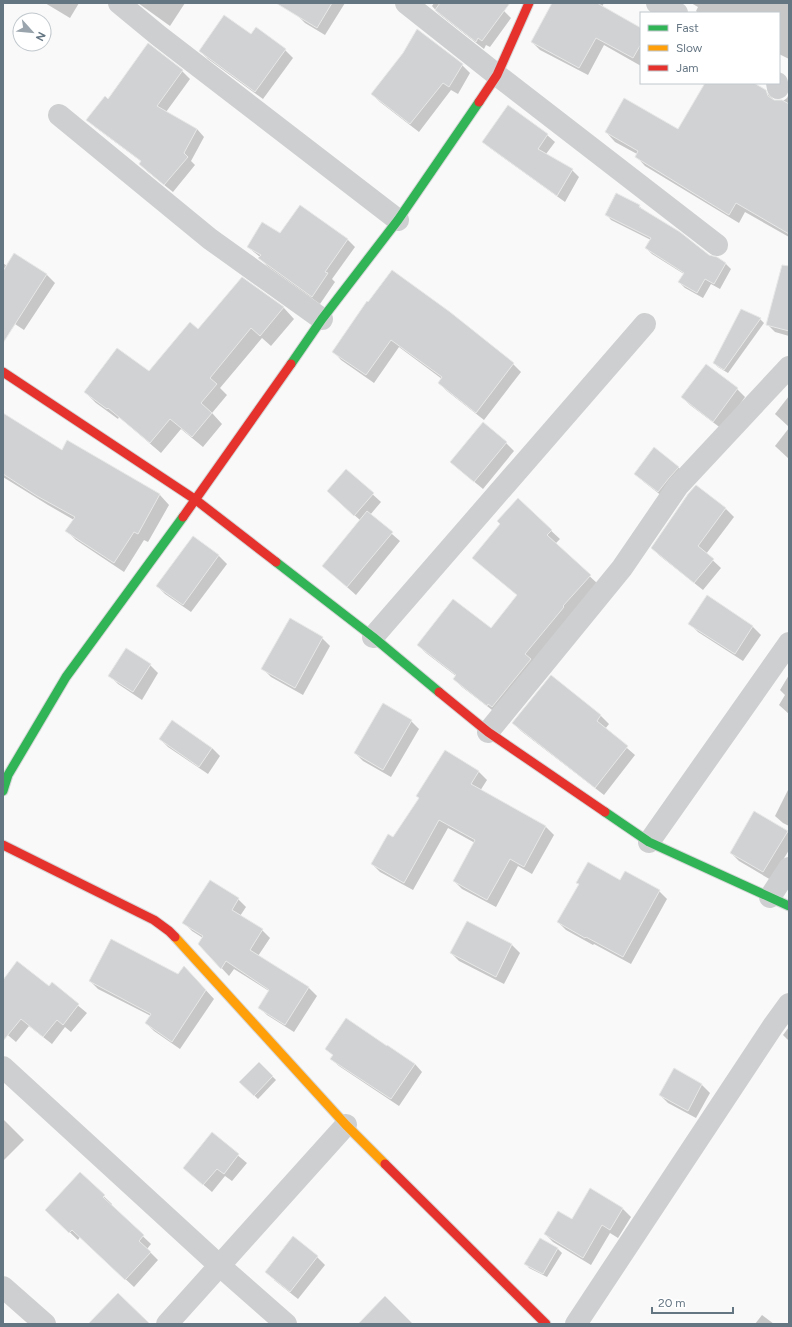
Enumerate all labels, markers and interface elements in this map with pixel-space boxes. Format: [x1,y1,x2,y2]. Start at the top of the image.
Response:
north arrow [12,12,52,52]
legend [640,12,780,84]
text: Fast [676,21,699,35]
text: N [33,30,48,43]
text: Slow [676,41,703,55]
text: Jam [676,61,699,75]
scale bar [652,1289,733,1315]
text: 20 m [658,1296,686,1310]

